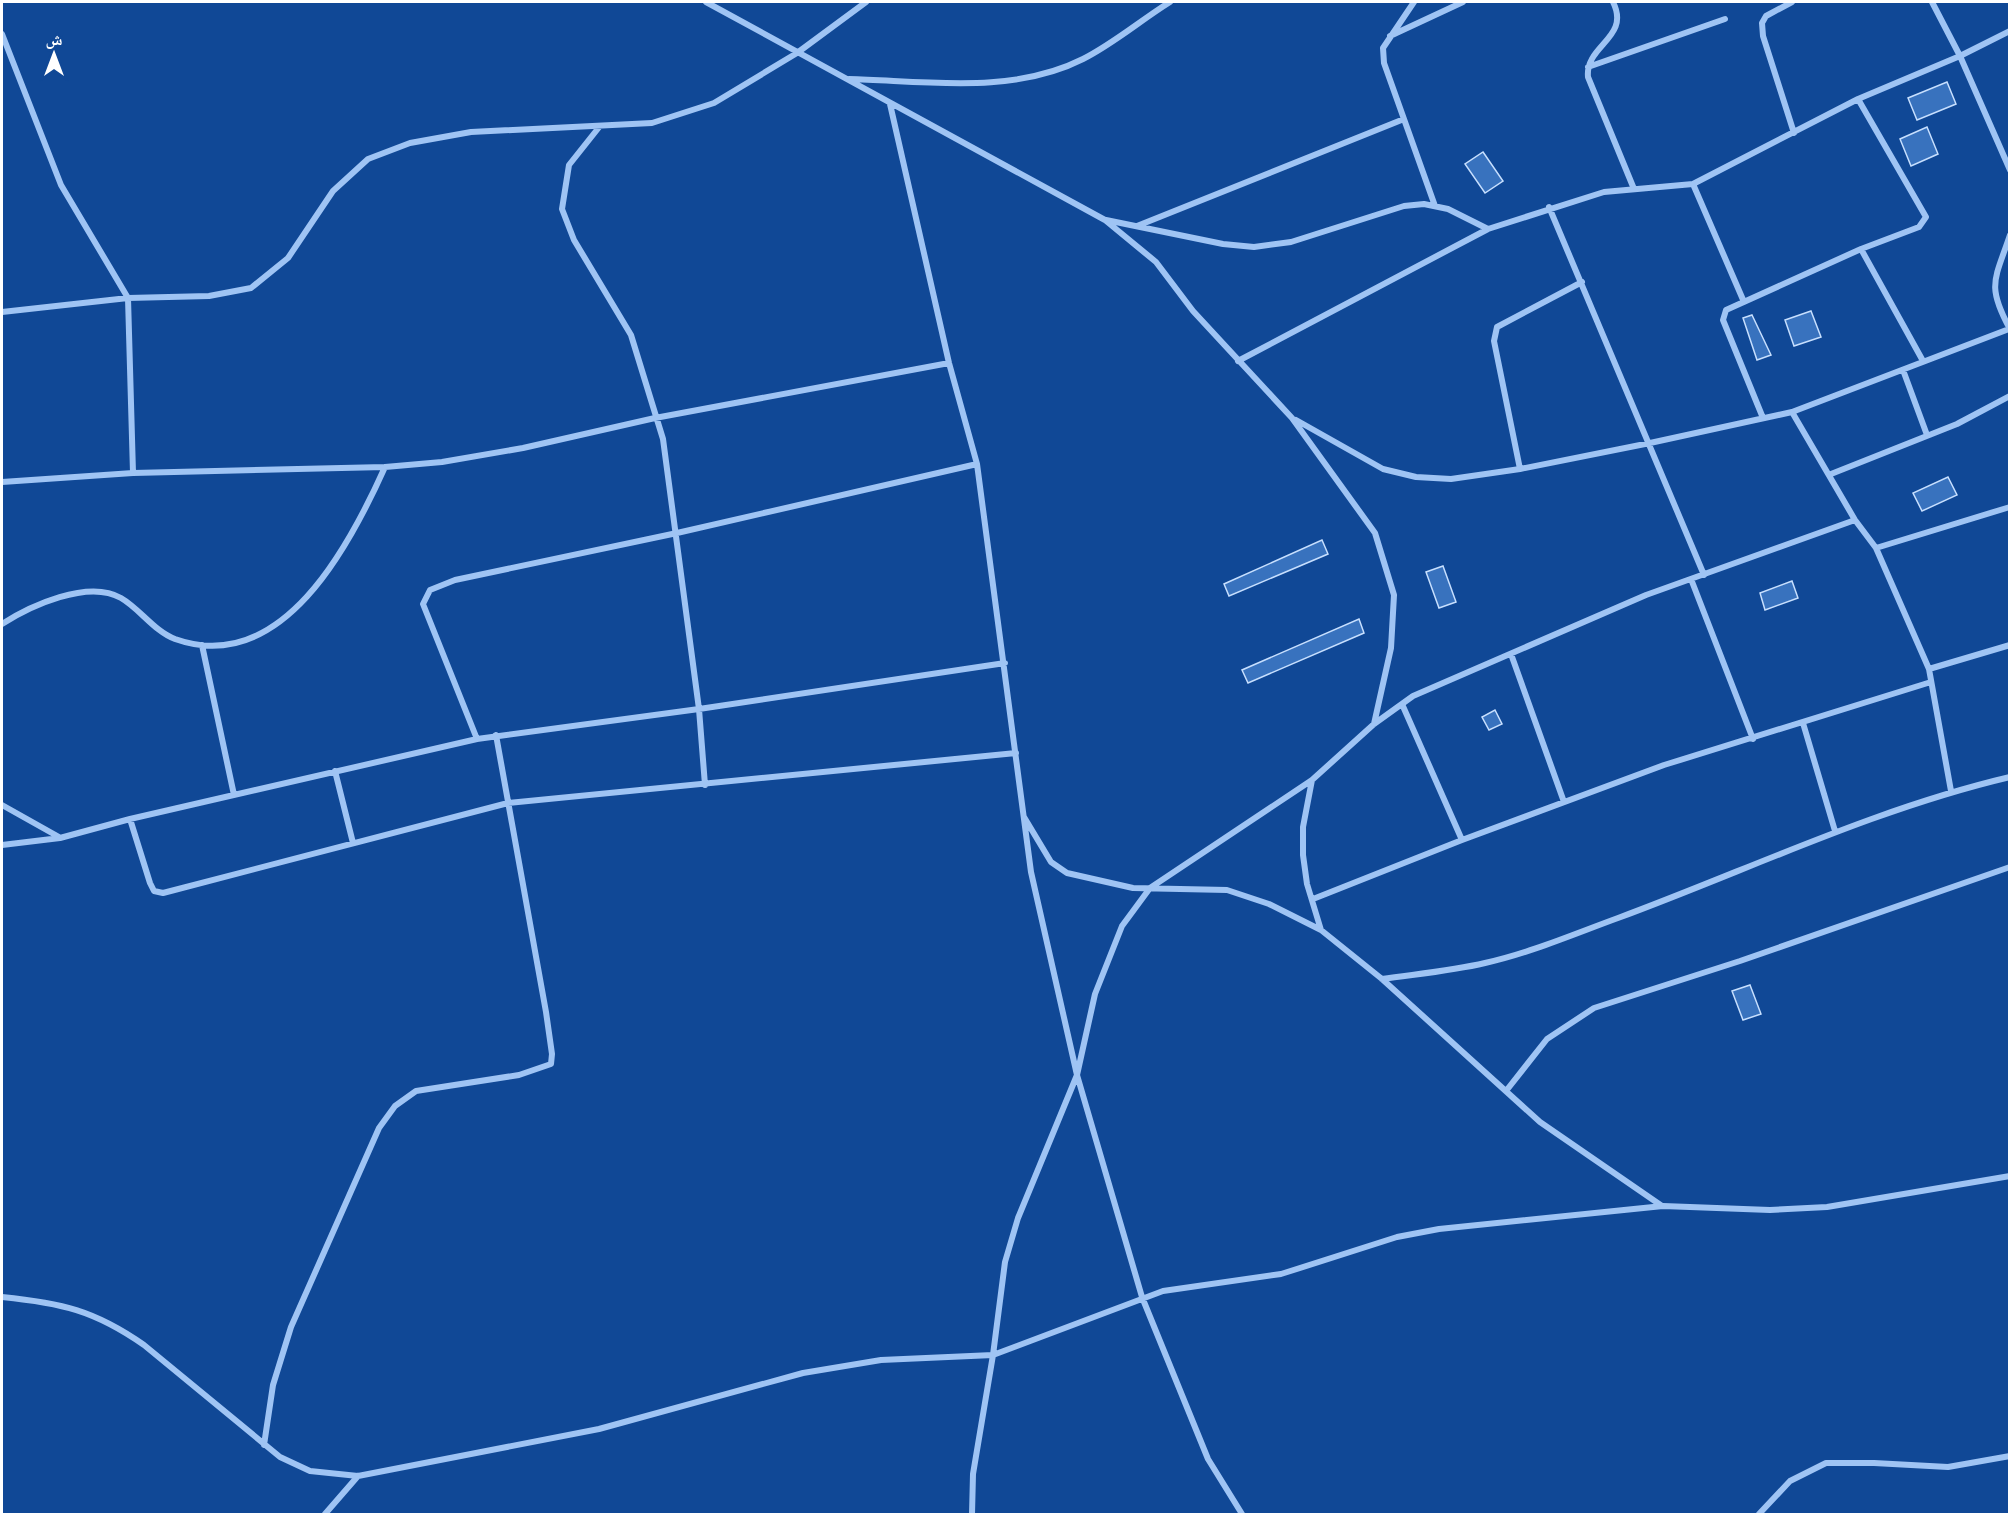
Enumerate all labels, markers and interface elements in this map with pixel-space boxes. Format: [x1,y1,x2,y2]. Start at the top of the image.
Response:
north arrow [24,24,84,84]
text: ش [46,31,63,49]

